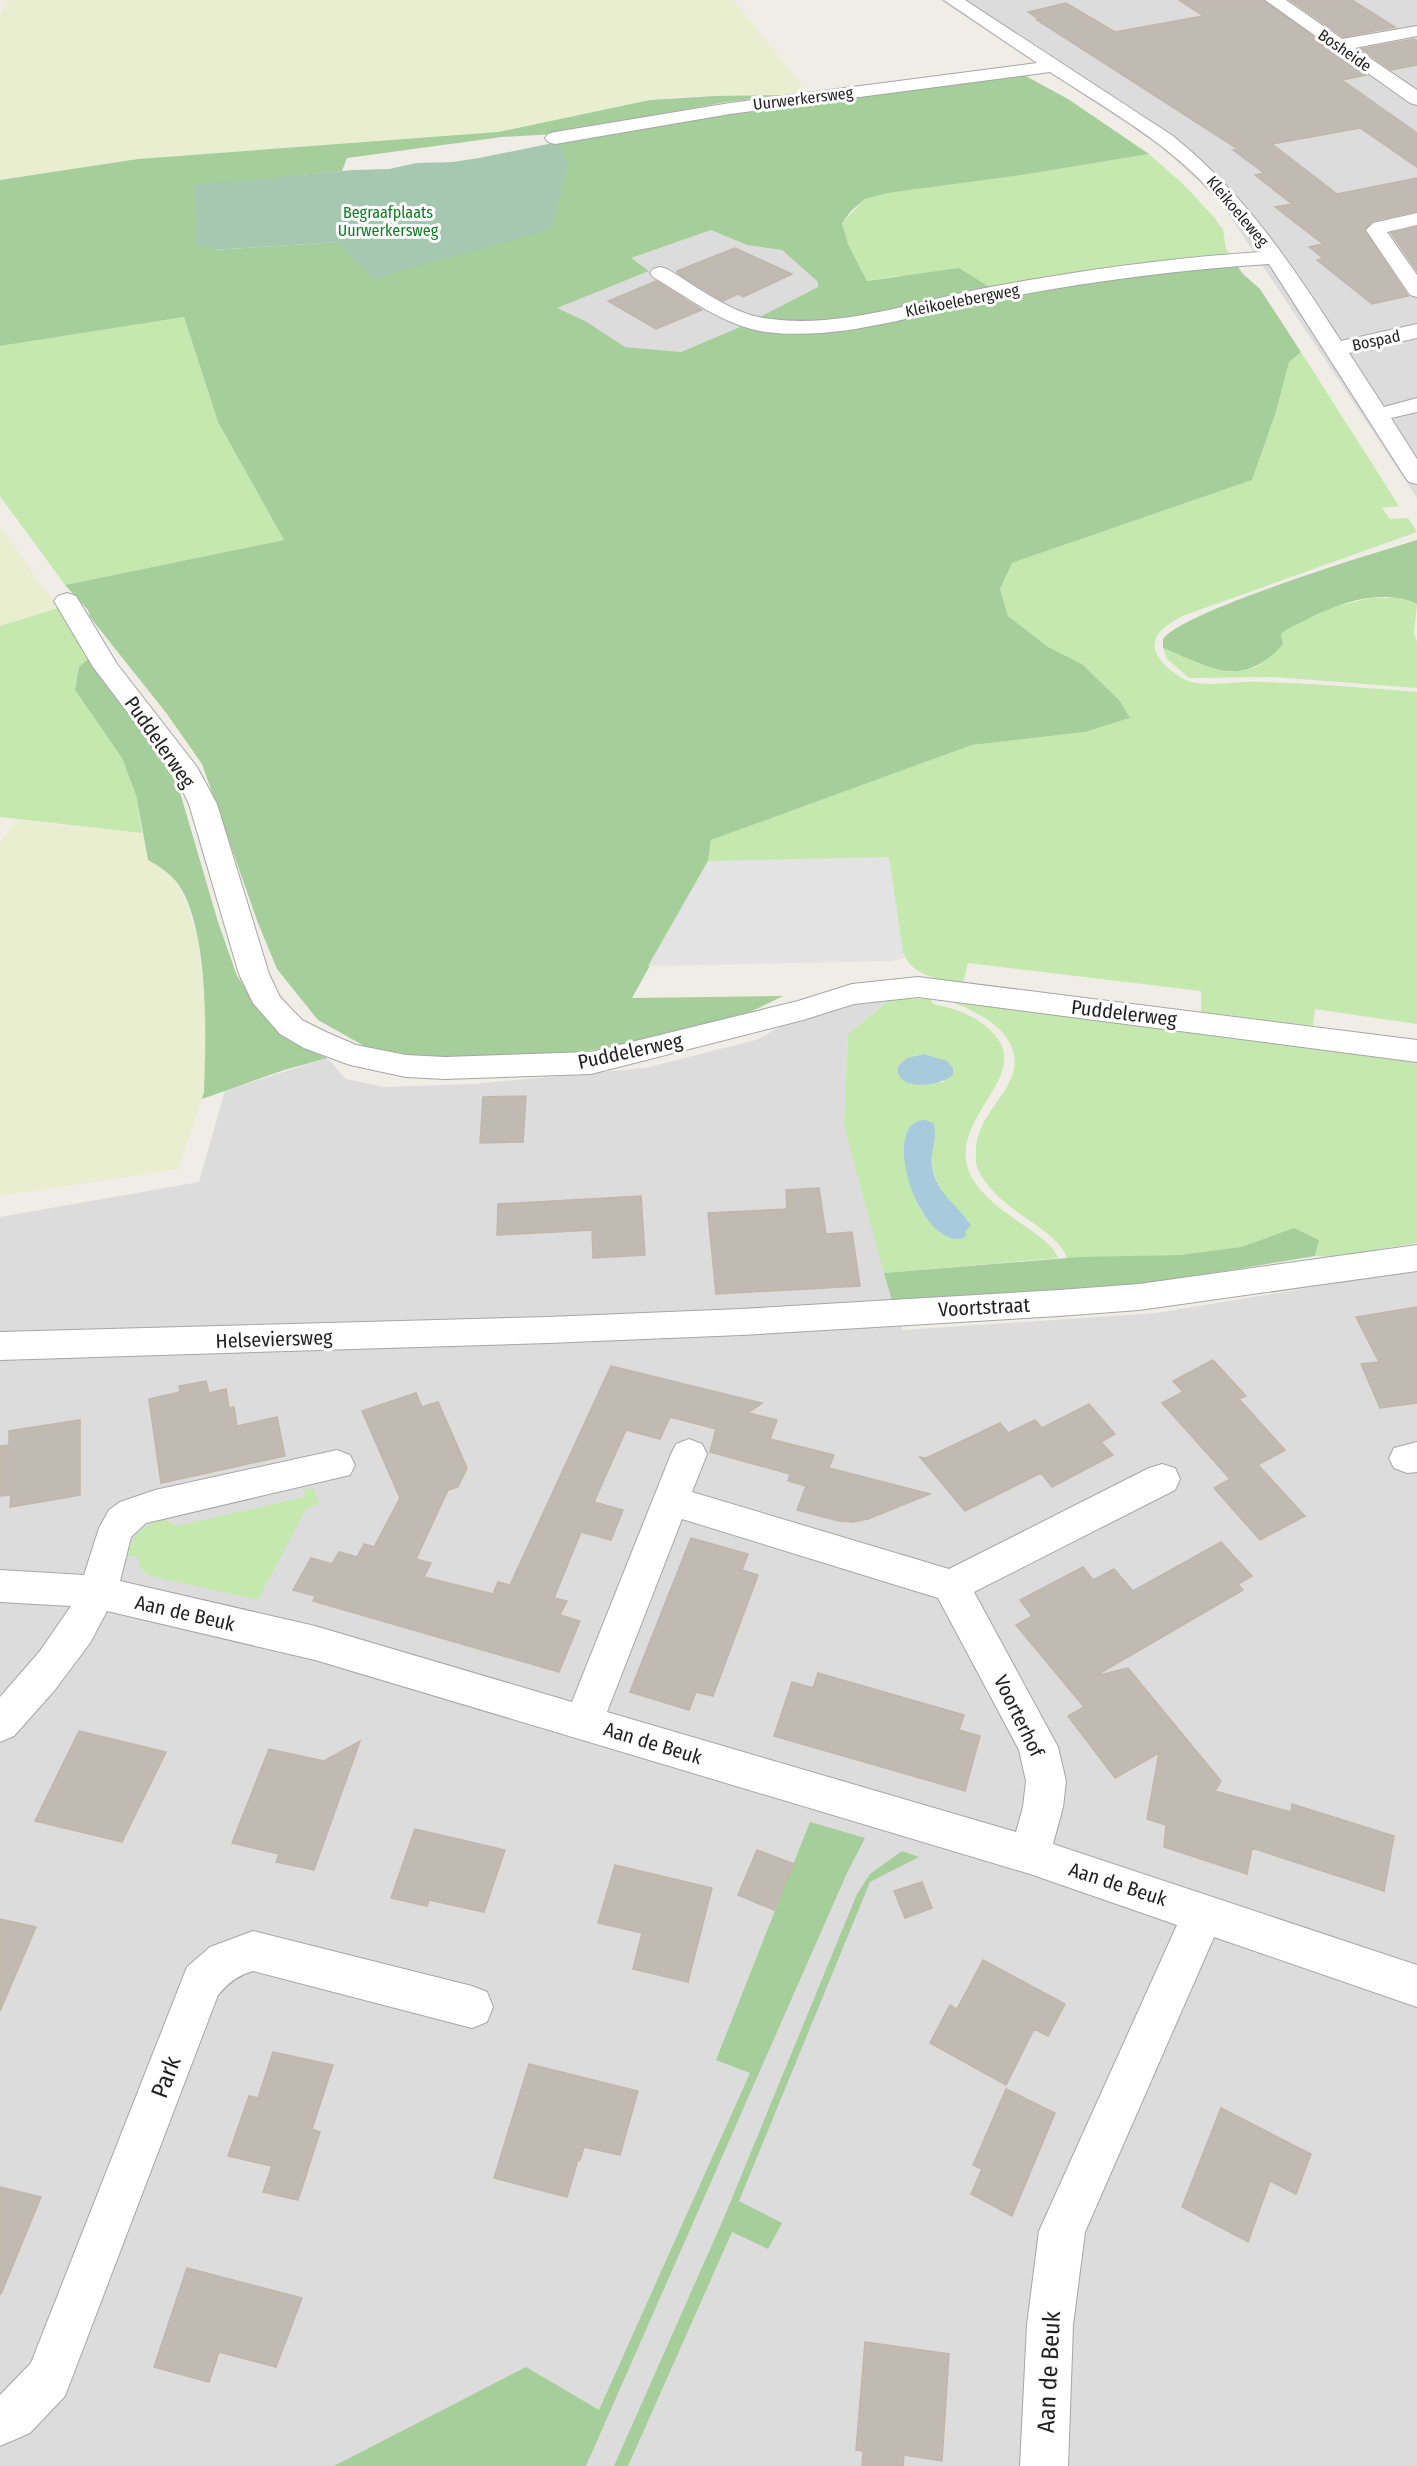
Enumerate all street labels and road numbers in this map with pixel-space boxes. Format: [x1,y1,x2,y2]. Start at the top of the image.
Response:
street label: Bosheide [1314,25,1375,76]
street label: Uurwerkersweg [752,83,855,114]
street label: Kleikoeleweg [1203,172,1273,251]
street label: Kleikoelebergweg [904,280,1021,321]
street label: Bospad [1350,326,1402,355]
street label: Puddelerweg [120,692,201,793]
street label: Puddelerweg [1070,995,1179,1031]
street label: Puddelerweg [576,1028,685,1074]
street label: Voortstraat [938,1293,1031,1321]
street label: Helseviersweg [215,1325,333,1353]
street label: Aan de Beuk [133,1590,238,1636]
street label: Voorterhof [989,1671,1050,1762]
street label: Aan de Beuk [601,1717,706,1770]
street label: Aan de Beuk [1066,1857,1171,1911]
street label: Park [145,2051,187,2102]
street label: Aan de Beuk [1032,2310,1066,2434]

